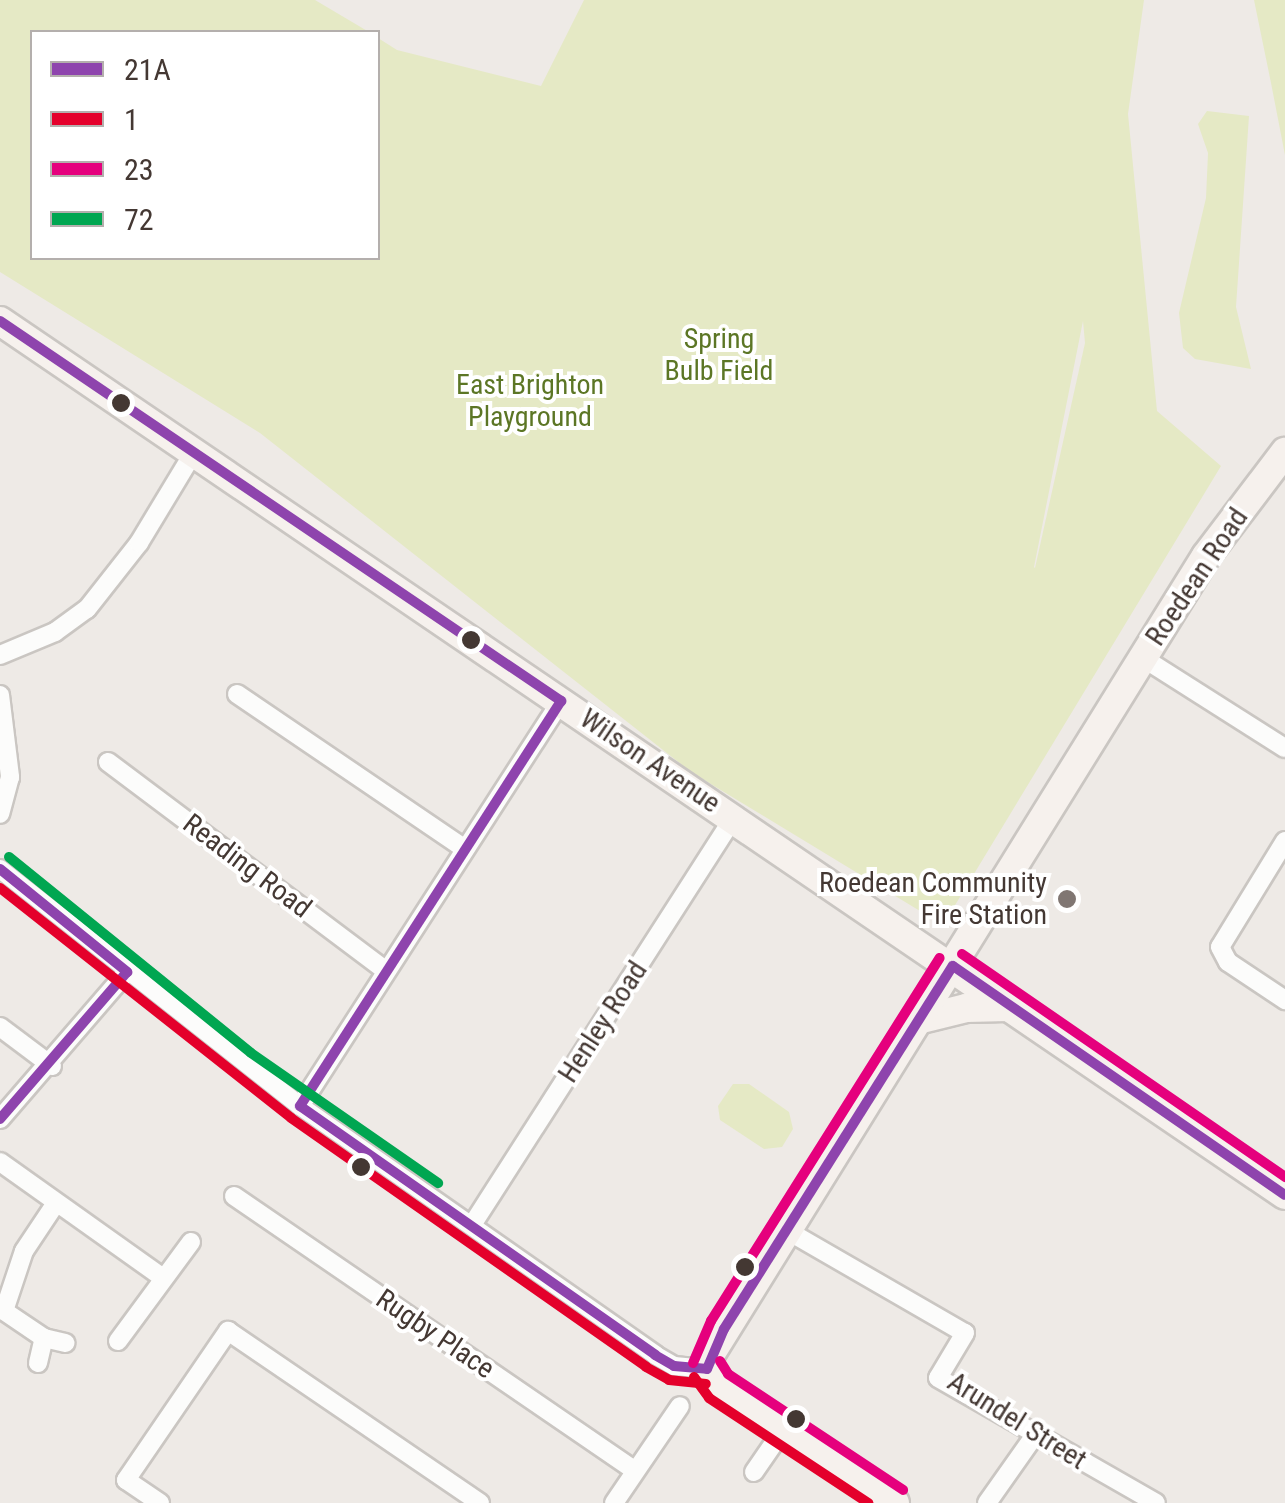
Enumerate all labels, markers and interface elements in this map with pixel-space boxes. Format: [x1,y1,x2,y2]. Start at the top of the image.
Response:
legend [30,30,380,260]
text: 21A [124,52,171,87]
text: 1 [124,102,139,137]
text: 23 [124,152,154,187]
text: 72 [124,202,154,237]
park label: Spring Bulb Field [665,322,773,388]
park label: East Brighton Playground [456,368,604,434]
unlabelled marker [111,393,131,413]
street label: Roedean Road [1139,502,1255,652]
unlabelled marker [461,630,481,650]
street label: Wilson Avenue [574,702,726,820]
street label: Reading Road [176,807,318,925]
place label: Roedean Community Fire Station [819,866,1047,932]
marker: Roedean Community Fire Station [1056,888,1078,910]
street label: Henley Road [551,955,655,1089]
unlabelled marker [351,1157,371,1177]
unlabelled marker [735,1257,755,1277]
street label: Rugby Place [369,1282,501,1386]
street label: Arundel Street [941,1365,1093,1477]
unlabelled marker [786,1409,806,1429]

